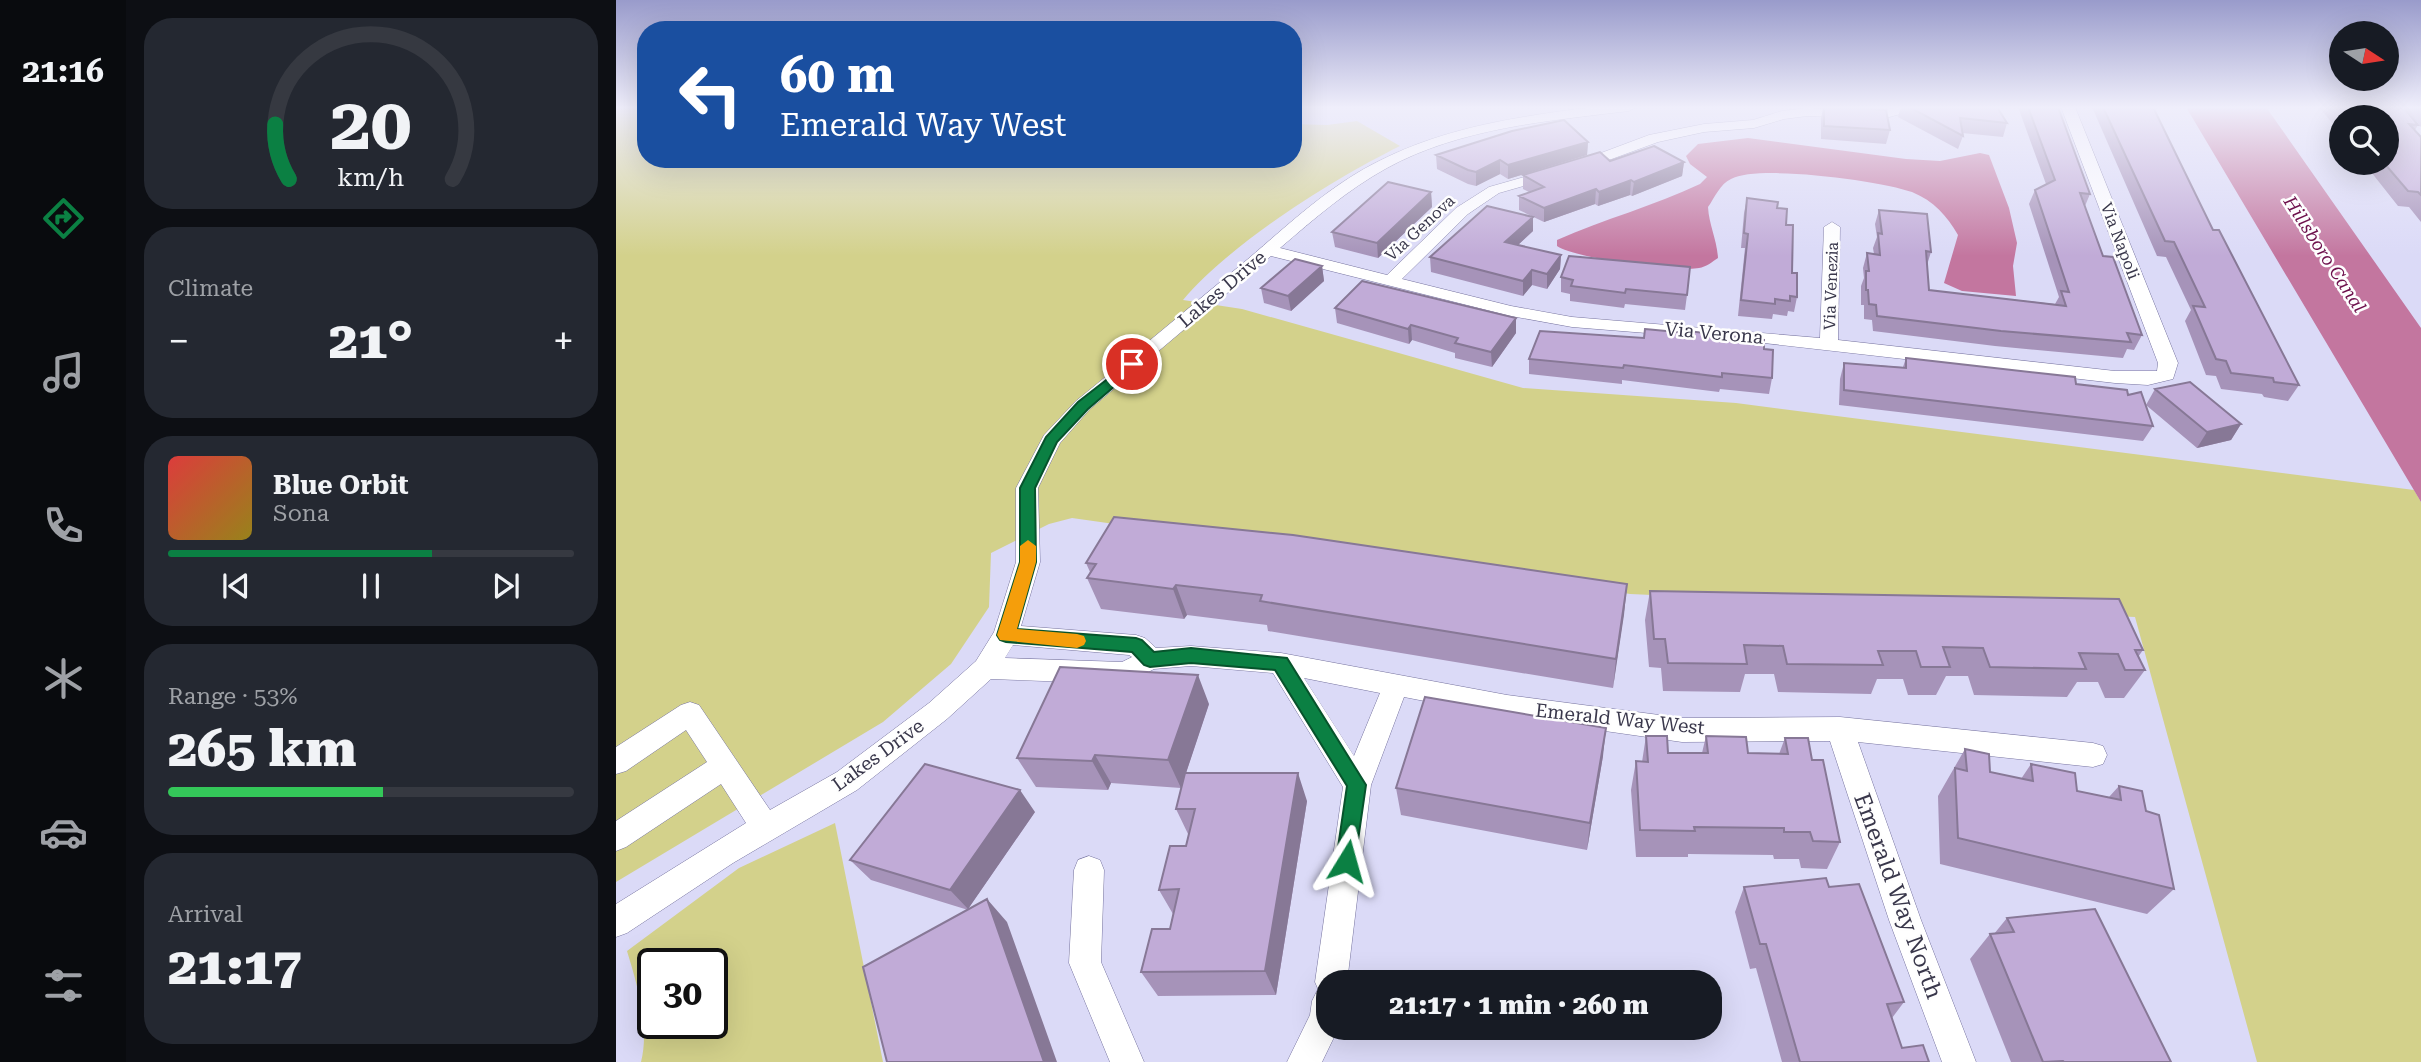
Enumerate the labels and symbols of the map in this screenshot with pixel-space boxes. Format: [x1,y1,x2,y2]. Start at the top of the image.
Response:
north arrow [2329,21,2399,91]
street label: Via Genova [1381,191,1459,265]
water label: Hillsboro Canal [2279,191,2370,316]
street label: Via Napoli [2097,200,2143,282]
street label: Via Venezia [1820,241,1842,331]
street label: Lakes Drive [1173,246,1271,332]
street label: Via Verona [1664,317,1765,349]
pin [1102,334,1162,394]
street label: Emerald Way West [1534,699,1706,739]
street label: Lakes Drive [828,714,928,796]
street label: Emerald Way North [1848,789,1948,1003]
position arrow [1310,824,1384,898]
speed limit sign: 30 [637,948,728,1039]

